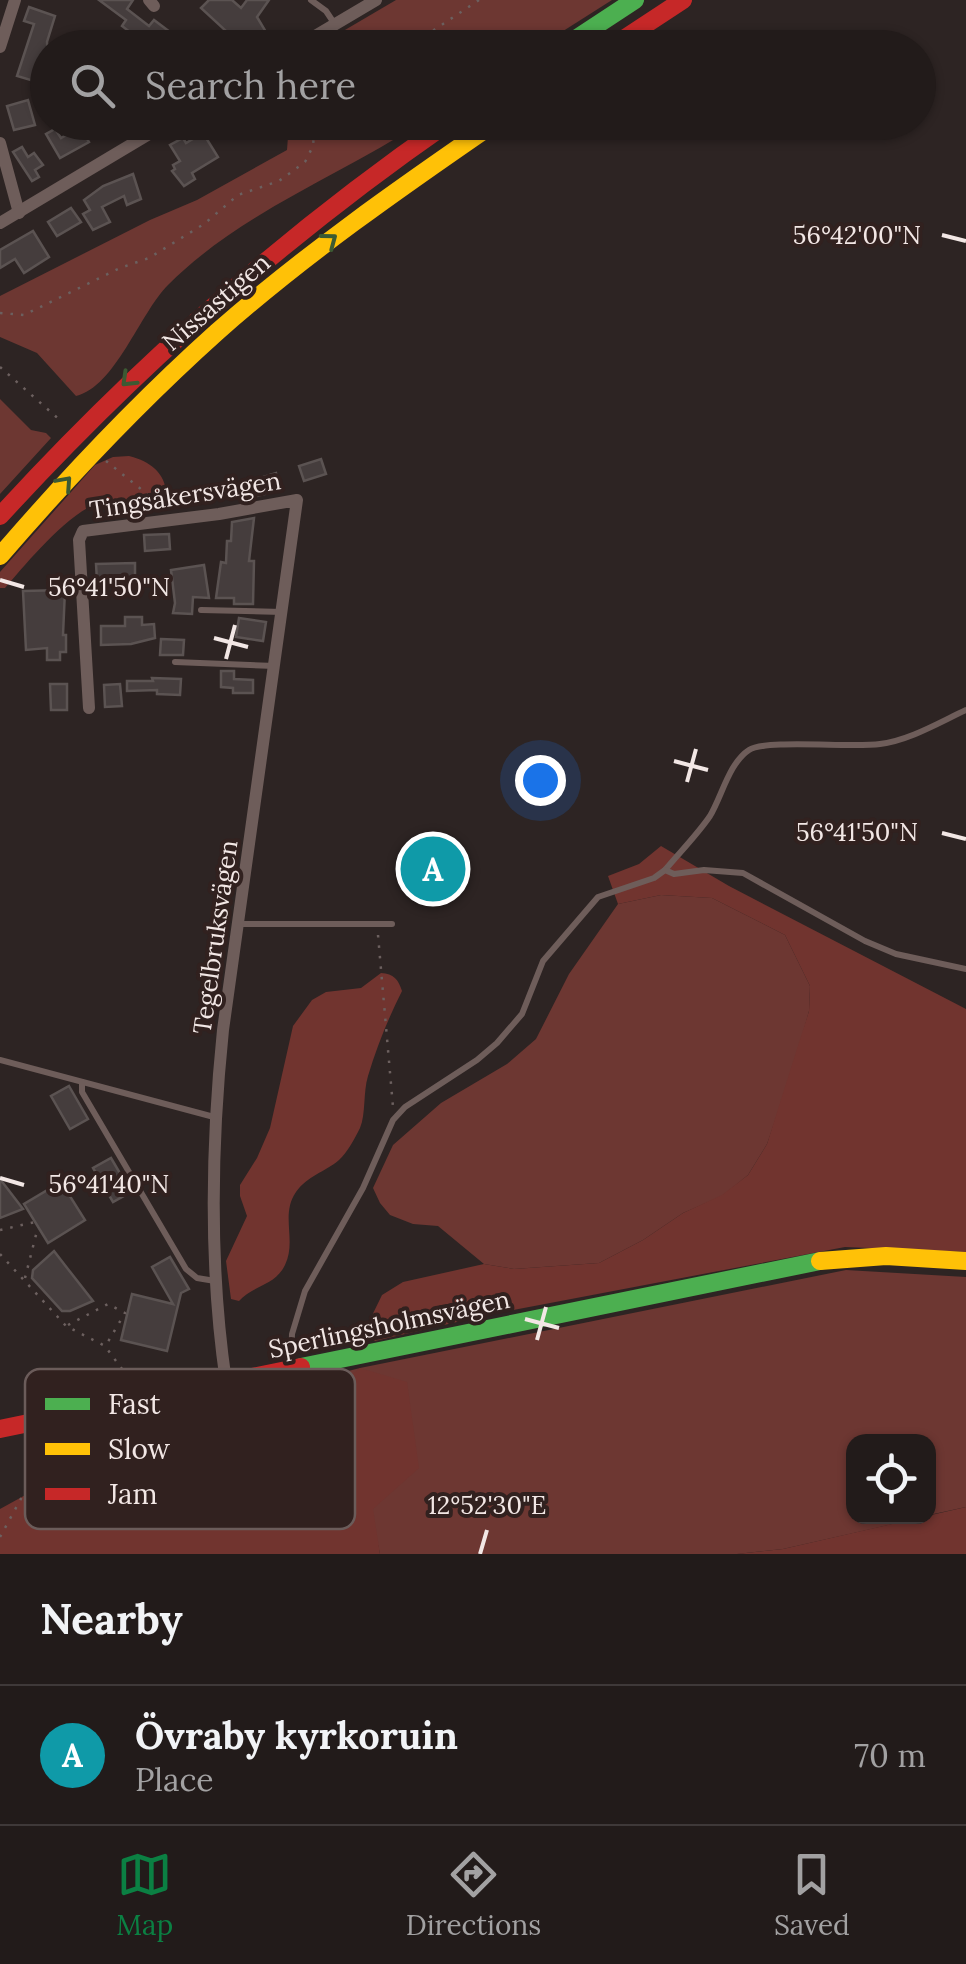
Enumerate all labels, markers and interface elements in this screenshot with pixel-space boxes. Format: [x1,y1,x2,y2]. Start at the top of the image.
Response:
search box [30,30,936,140]
icon: search [65,58,120,113]
text: Search here [145,61,356,109]
text: 56°42'00"N [793,219,921,251]
one-way arrow [319,235,337,252]
street label: Nissastigen [155,246,277,358]
one-way arrow [121,368,139,386]
street label: Tingsåkersvägen [87,464,283,526]
one-way arrow [53,476,71,495]
text: 56°41'50"N [48,571,170,603]
your location [515,755,566,806]
text: 56°41'50"N [796,816,918,848]
pin: A [400,832,466,906]
street label: Tegelbruksvägen [186,838,244,1036]
text: 56°41'40"N [49,1168,169,1200]
street label: Sperlingsholmsvägen [266,1283,512,1365]
legend [25,1369,355,1529]
text: Fast [108,1386,161,1422]
text: Slow [108,1431,171,1467]
map controls [846,1434,936,1524]
button: locate [846,1434,936,1524]
text: Jam [107,1476,158,1512]
text: 12°52'30"E [428,1489,546,1521]
text: Nearby [40,1592,183,1646]
text: Övraby kyrkoruin [135,1711,458,1759]
text: A [62,1735,83,1776]
text: 70 m [854,1735,926,1776]
text: Place [135,1759,214,1800]
tab: Map [116,1847,173,1943]
tab: Directions [406,1847,541,1943]
tab: Saved [774,1847,850,1943]

